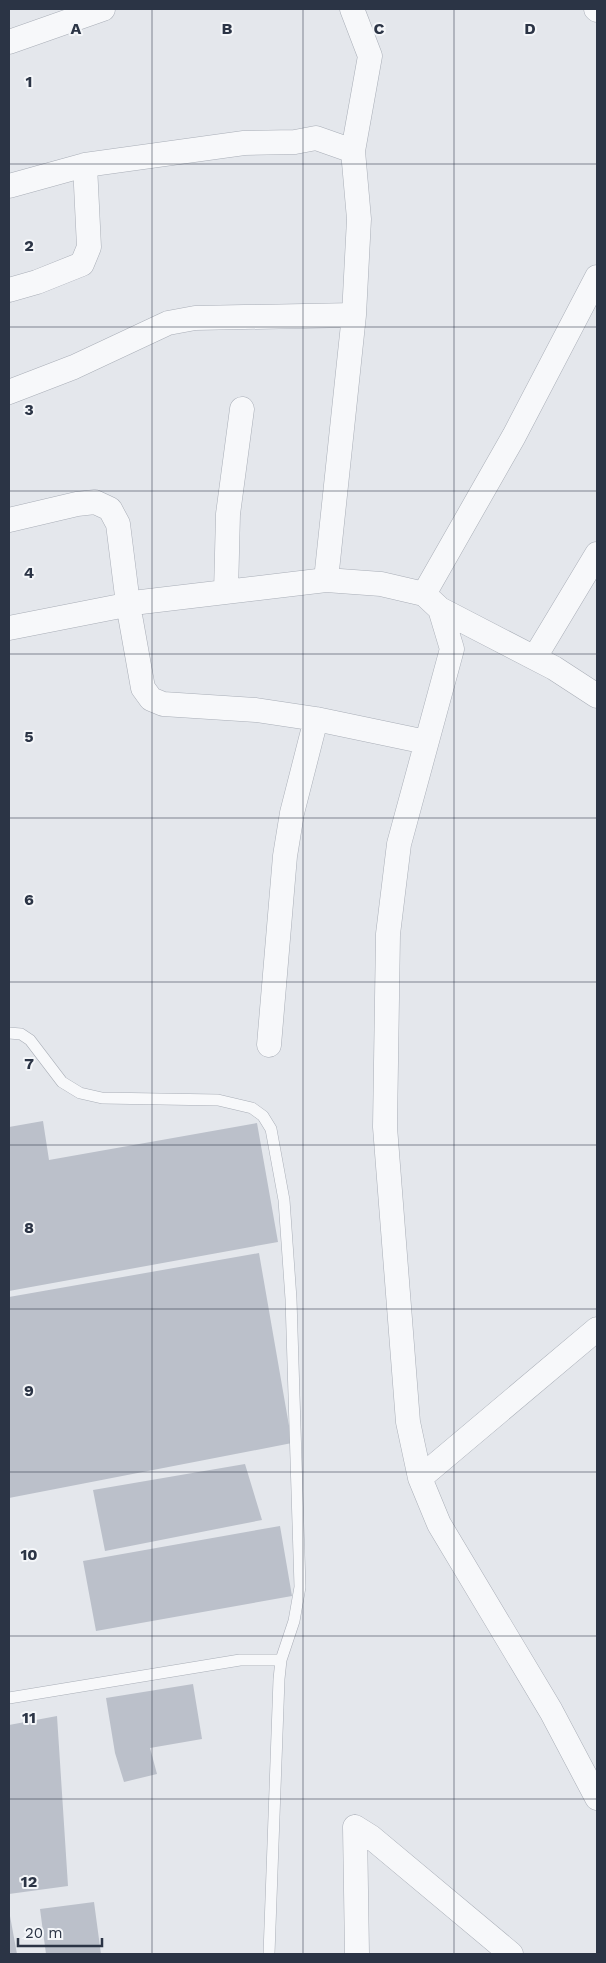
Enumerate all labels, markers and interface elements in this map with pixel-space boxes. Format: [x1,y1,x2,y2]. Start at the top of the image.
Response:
text: A [71,19,82,38]
text: B [222,19,233,38]
text: C [374,19,385,38]
text: D [524,19,536,38]
text: 1 [26,72,32,91]
text: 2 [24,236,34,255]
text: 3 [24,400,34,419]
text: 4 [24,563,34,582]
text: 5 [24,727,34,746]
text: 6 [24,890,34,909]
text: 7 [24,1054,34,1073]
text: 8 [24,1218,34,1237]
text: 9 [24,1381,34,1400]
text: 10 [20,1545,38,1564]
text: 11 [22,1708,36,1727]
text: 12 [21,1872,37,1891]
scale bar [18,1916,101,1948]
text: 20 m [25,1924,63,1942]

